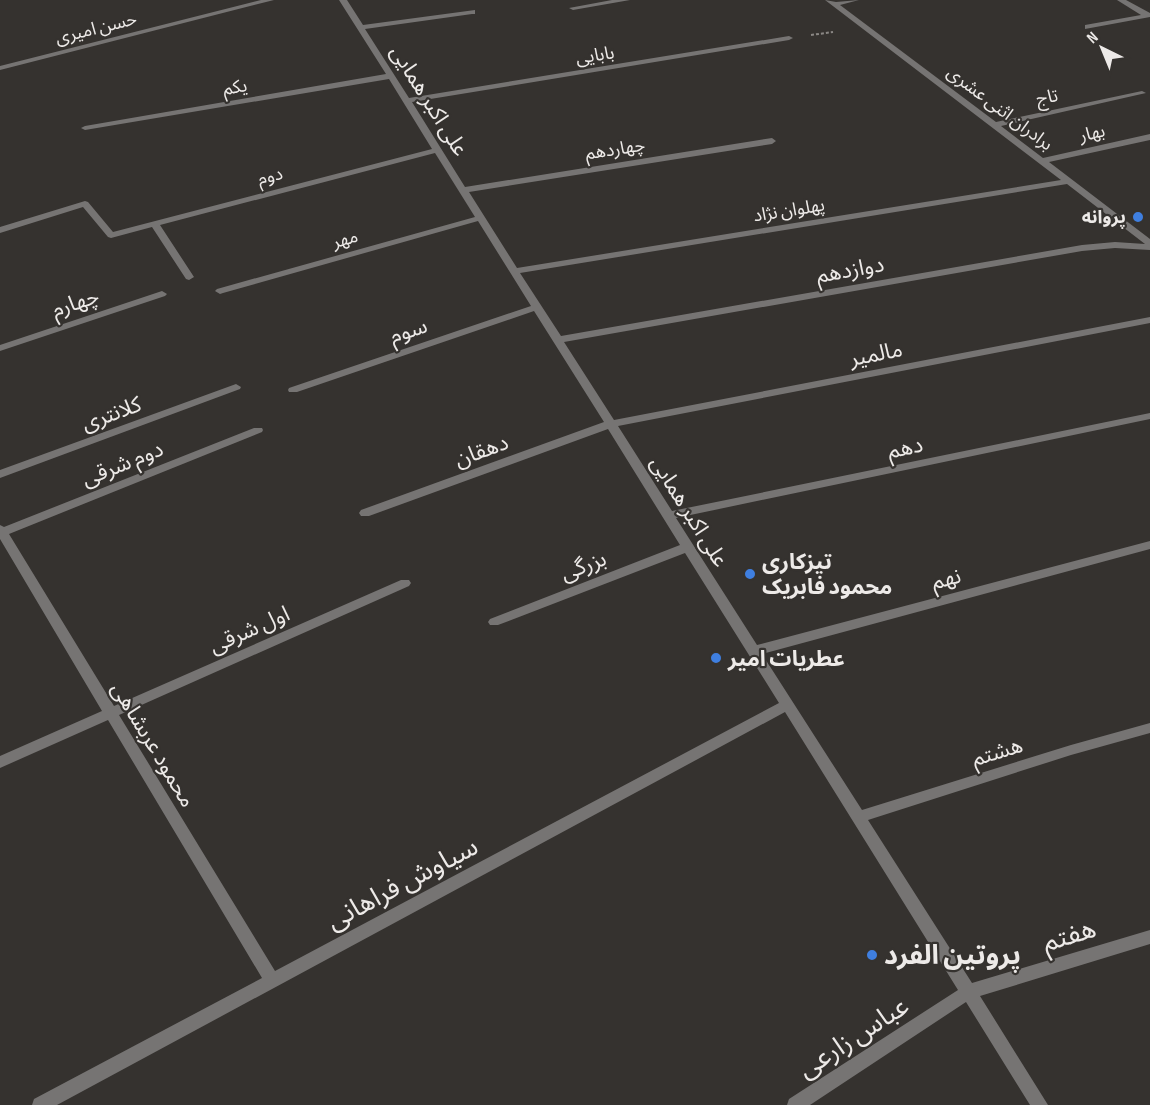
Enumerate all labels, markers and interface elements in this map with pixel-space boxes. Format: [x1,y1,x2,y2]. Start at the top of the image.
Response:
street label: حسن امیری [53,8,139,49]
north arrow [1072,18,1132,78]
text: N [1083,28,1102,48]
street label: علی اکبر همایی [384,40,474,161]
street label: بابایی [574,42,616,69]
street label: برادران اثنی عشری [943,62,1057,155]
street label: یکم [221,75,249,102]
street label: تاج [1034,85,1061,112]
street label: بهار [1076,120,1107,147]
street label: چهاردهم [584,134,647,167]
street label: دوم [255,163,286,193]
street label: پهلوان نژاد [752,194,826,227]
place label: پروانه [1082,207,1126,229]
marker: پروانه [1131,210,1145,224]
street label: مهر [329,226,360,253]
street label: دوازدهم [814,251,887,292]
street label: چهارم [48,283,103,326]
street label: سوم [386,312,432,352]
street label: مالمیر [847,336,905,373]
street label: کلانتری [78,391,146,438]
street label: دهقان [451,429,512,474]
street label: دهم [885,432,926,467]
street label: دوم شرقی [78,436,168,495]
street label: علی اکبر همایی [644,451,734,572]
street label: بزرگی [557,545,610,587]
place label: تیزکاری محمود فابریک [762,549,892,601]
street label: نهم [929,563,965,598]
marker: تیزکاری محمود فابریک [743,567,757,581]
street label: اول شرقی [205,601,294,660]
place label: عطریات امیر [727,646,845,673]
marker: عطریات امیر [709,651,723,665]
street label: محمود عربشاهی [105,677,201,812]
street label: هشتم [969,732,1027,775]
street label: سیاوش فراهانی [321,831,484,937]
street label: هفتم [1039,913,1101,963]
place label: پروتین الفرد [884,940,1021,973]
marker: پروتین الفرد [865,948,879,962]
street label: عباس زارعی [792,990,915,1086]

